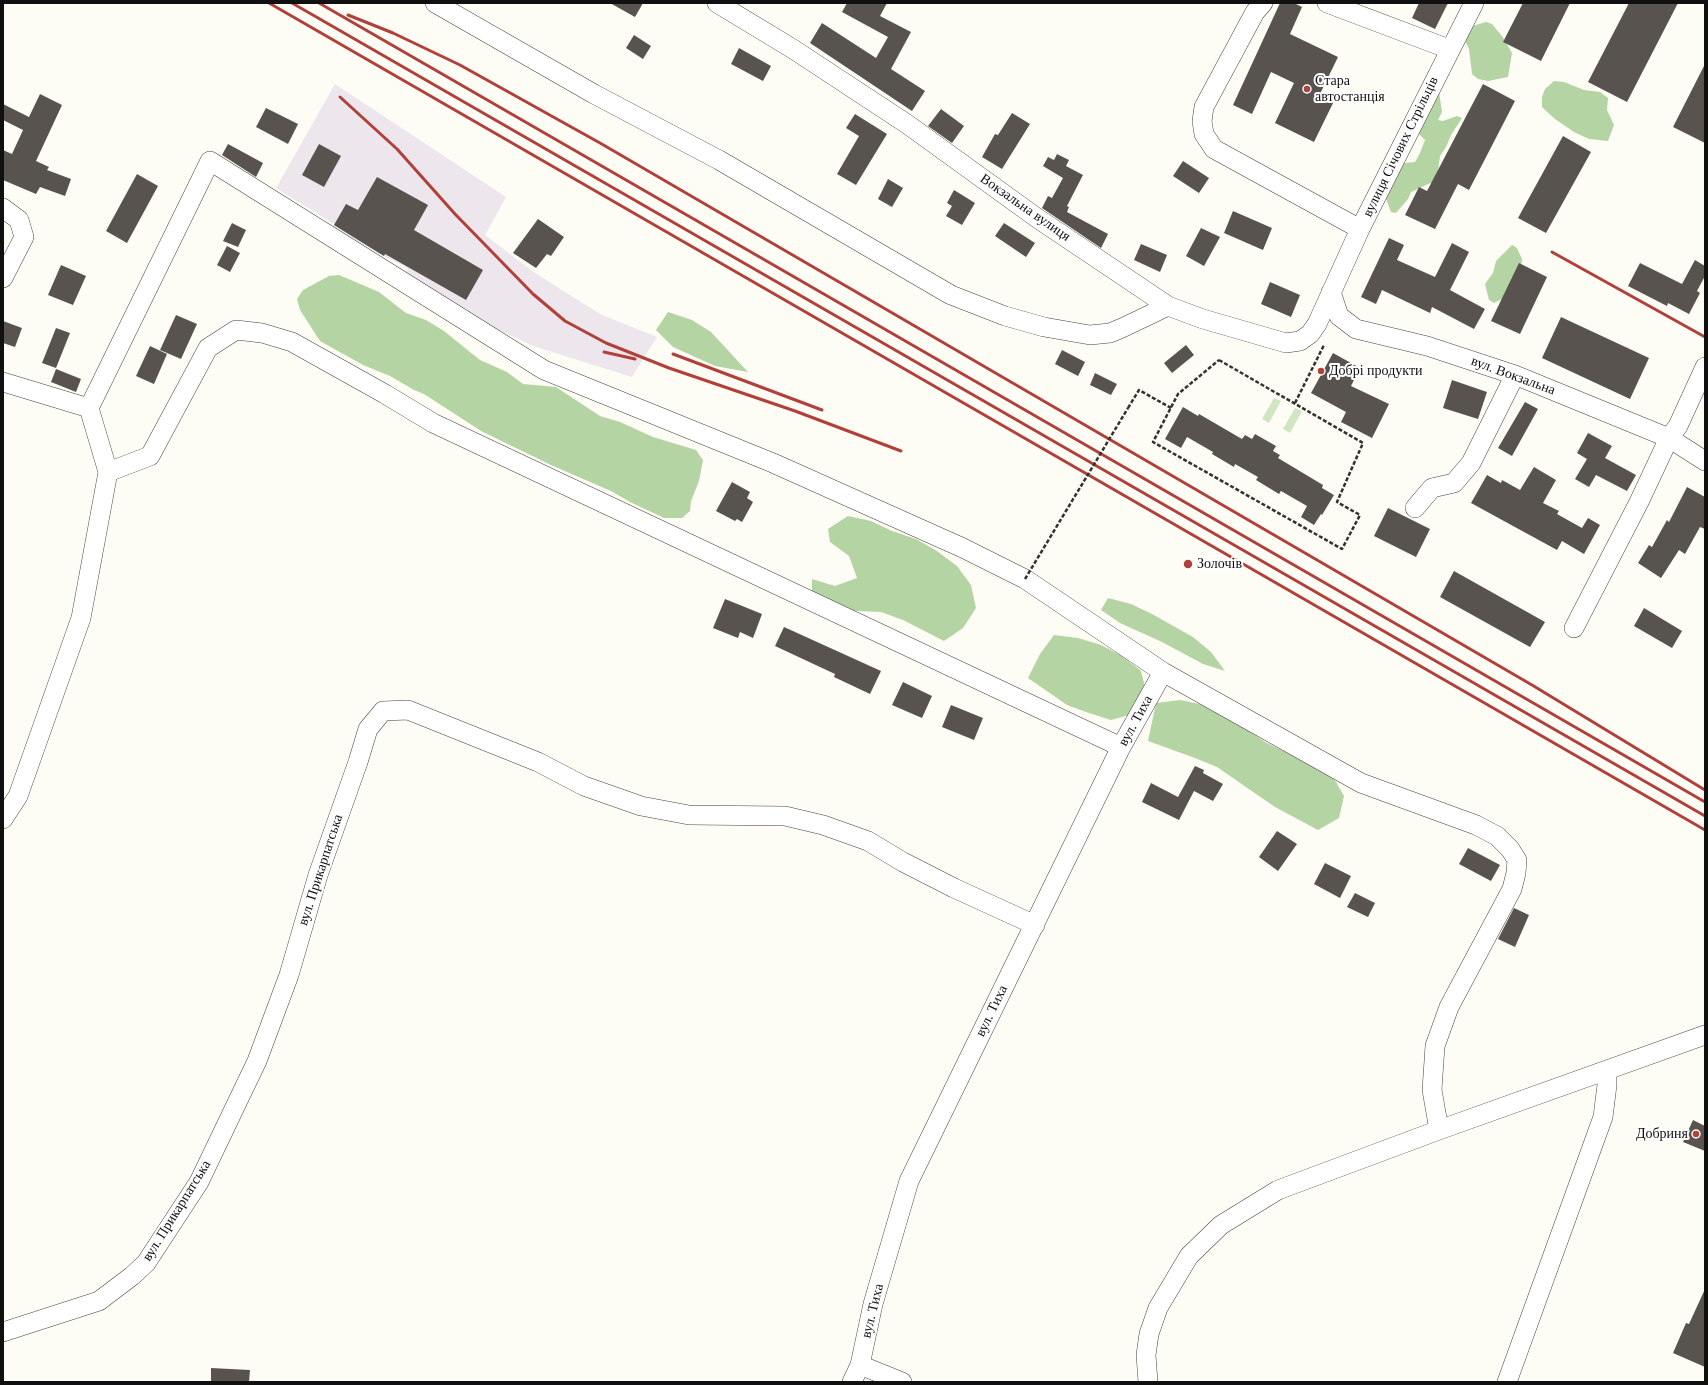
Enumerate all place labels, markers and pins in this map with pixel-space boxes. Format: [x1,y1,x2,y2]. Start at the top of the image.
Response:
place label: Стара автостанція [1315,73,1385,106]
marker: Стара автостанція [1302,84,1312,94]
place label: Добрі продукти [1329,363,1423,379]
marker: Добрі продукти [1316,366,1326,376]
place label: Золочів [1197,556,1242,572]
marker: Золочів [1182,558,1194,570]
place label: Добриня [1636,1126,1688,1142]
marker: Добриня [1691,1129,1701,1139]

